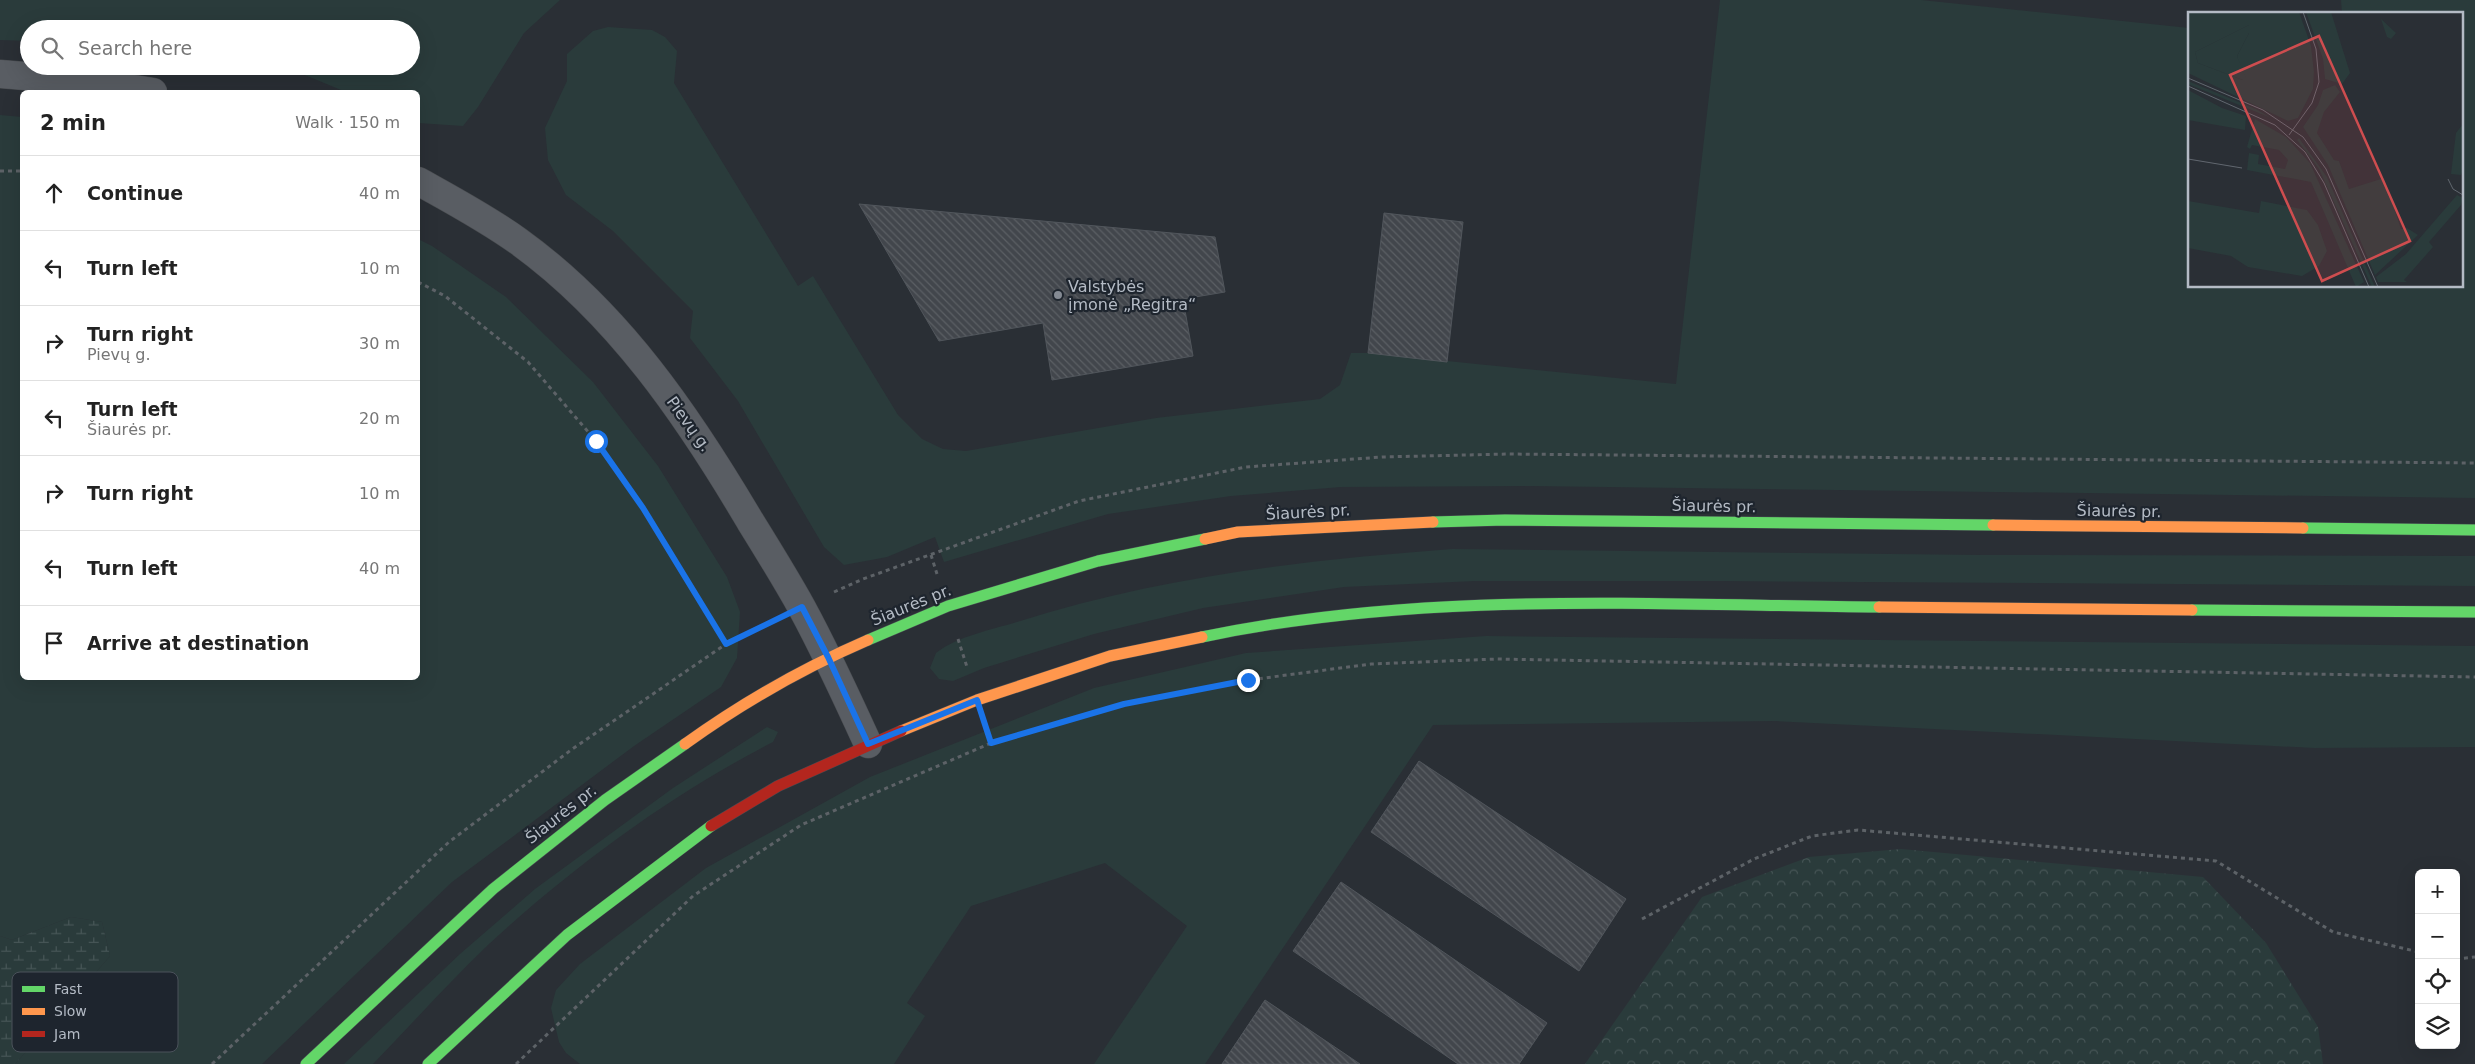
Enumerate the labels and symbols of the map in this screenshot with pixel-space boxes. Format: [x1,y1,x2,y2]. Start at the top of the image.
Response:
inset map [2188,12,2462,288]
place label: Valstybės įmonė „Regitra“ [1068,277,1196,314]
marker: Valstybės įmonė „Regitra“ [1052,289,1064,301]
street label: Pievų g. [663,393,715,455]
route start [585,430,608,453]
street label: Šiaurės pr. [1671,496,1757,516]
street label: Šiaurės pr. [1265,500,1351,524]
street label: Šiaurės pr. [2076,501,2162,521]
street label: Šiaurės pr. [868,580,954,630]
route end [1237,669,1260,692]
street label: Šiaurės pr. [522,780,600,848]
legend [12,972,178,1052]
text: Fast [54,981,83,997]
text: Slow [54,1003,87,1019]
text: Jam [53,1026,80,1042]

